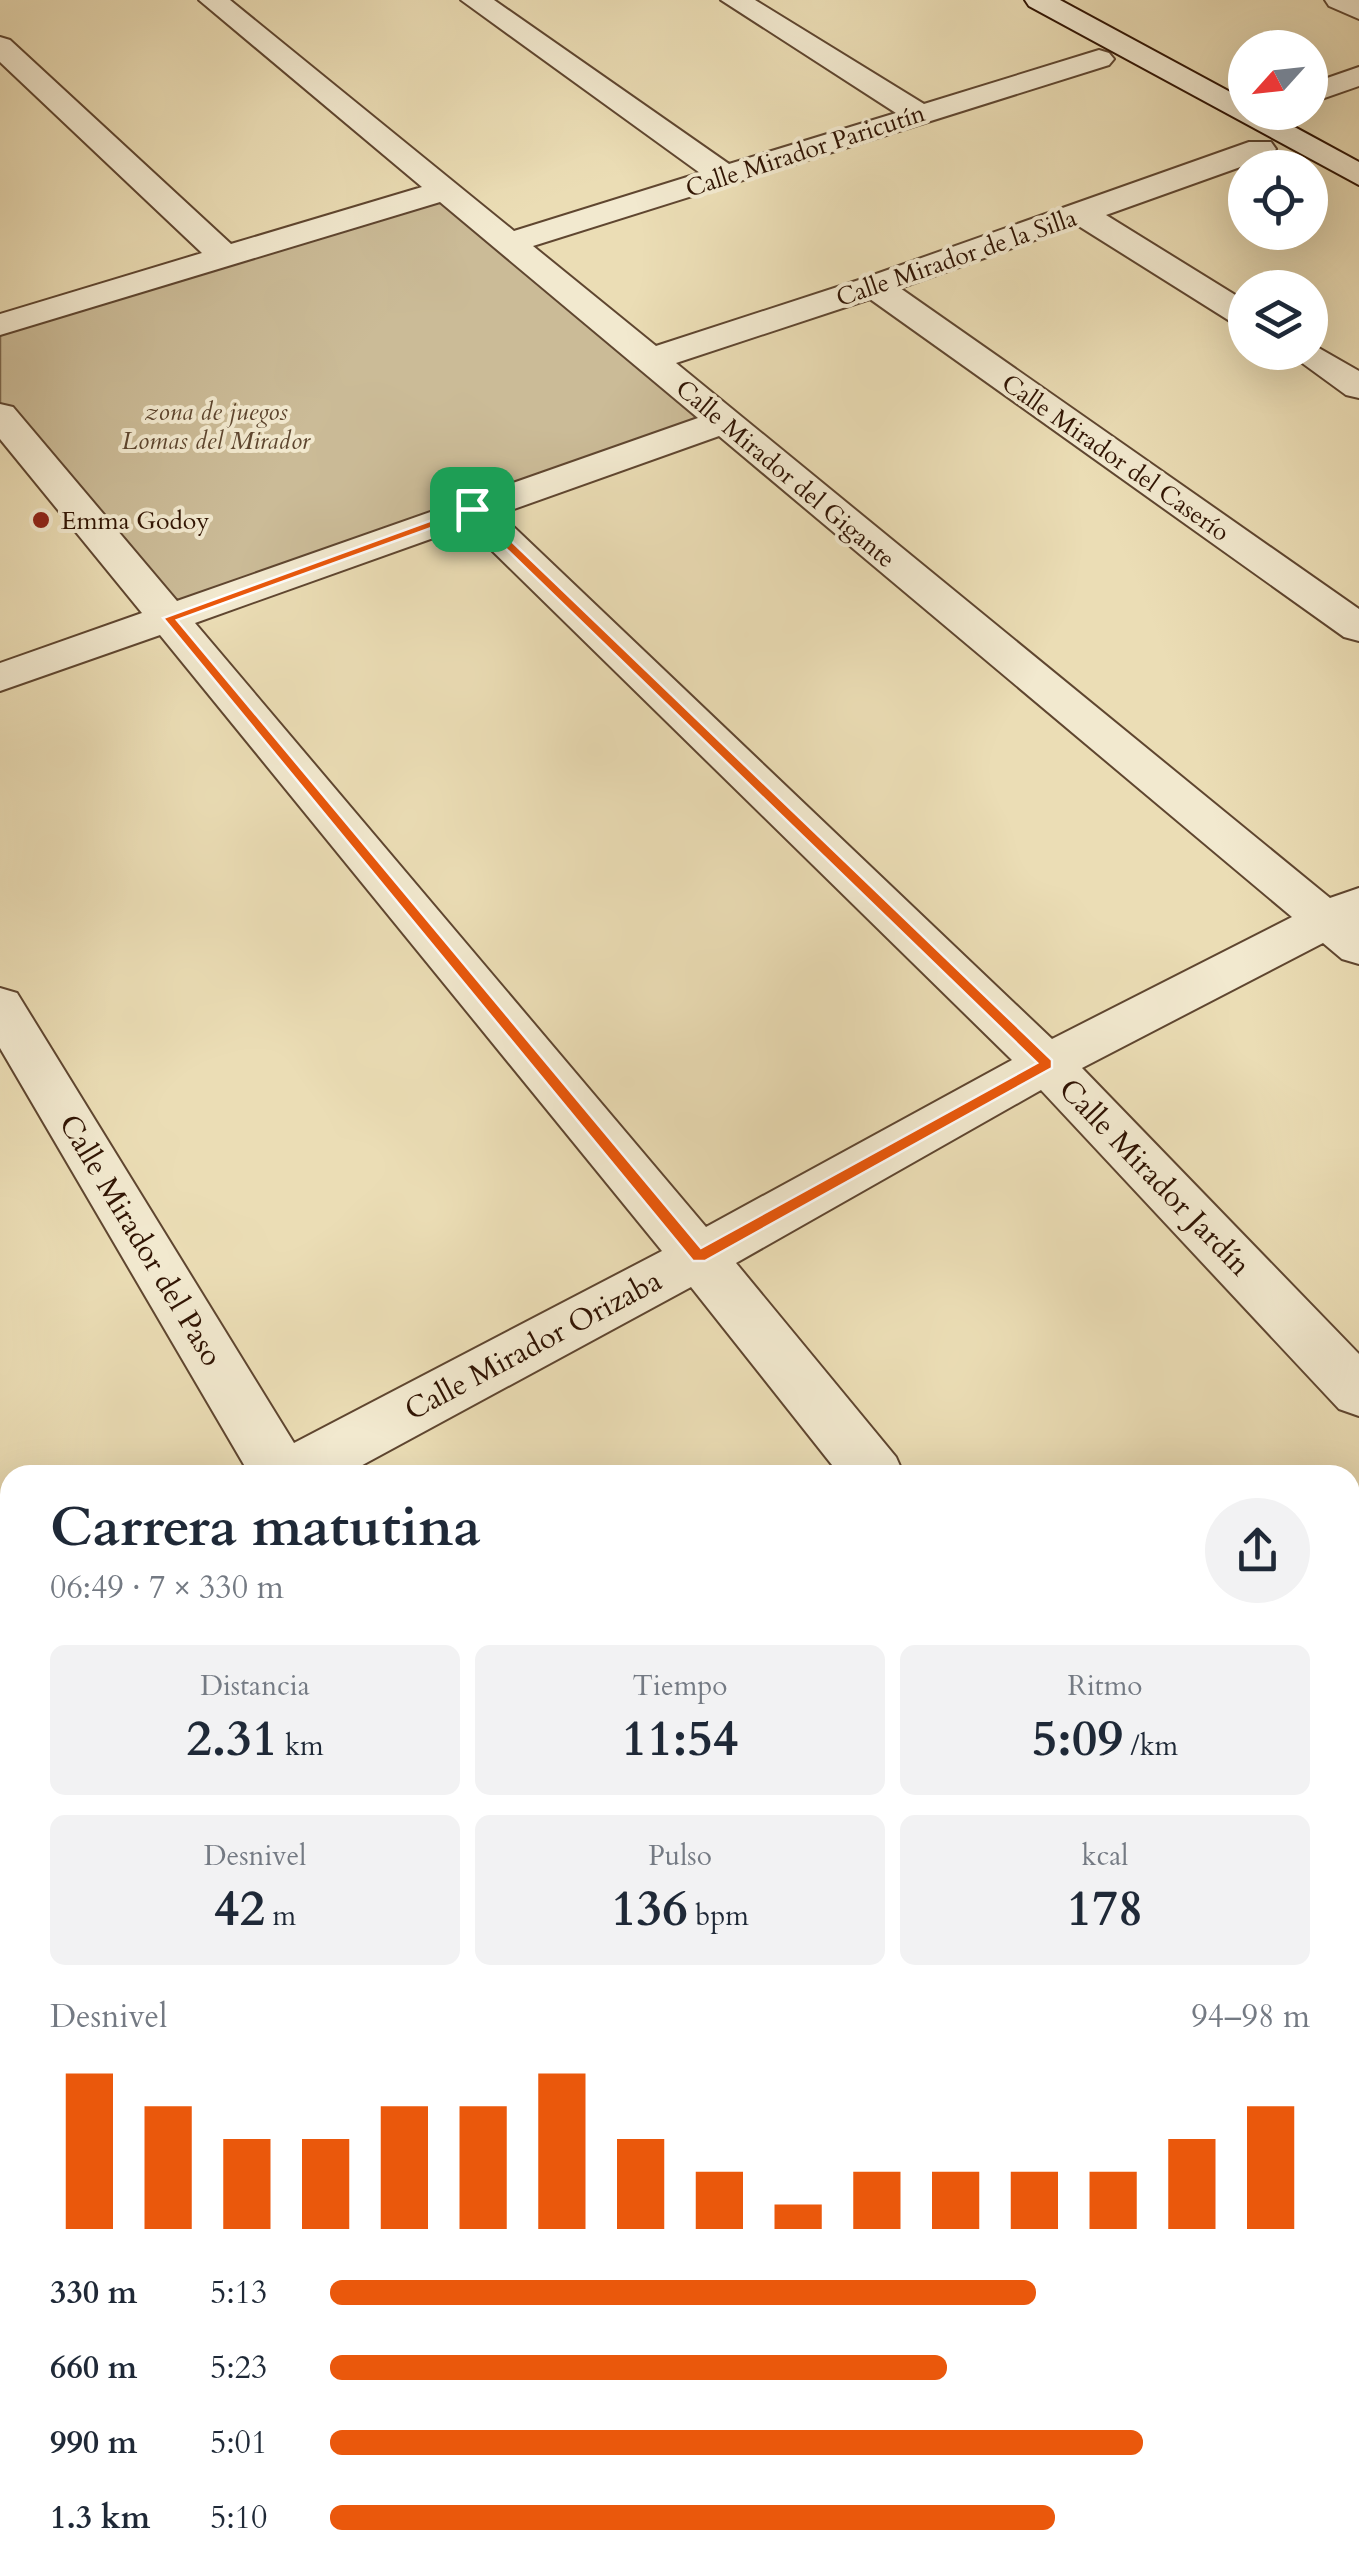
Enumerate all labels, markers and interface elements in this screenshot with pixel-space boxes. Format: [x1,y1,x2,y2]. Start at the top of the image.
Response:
north arrow [1228,30,1328,130]
map controls [1228,30,1328,370]
street label: Calle Mirador Paricutín [681,96,929,206]
button: locate [1228,150,1328,250]
street label: Calle Mirador de la Silla [832,201,1081,315]
button: layers [1228,270,1328,370]
street label: Calle Mirador del Caserío [995,366,1236,549]
street label: Calle Mirador del Gigante [668,372,902,576]
park label: zona de juegos Lomas del Mirador [122,395,311,458]
pin [430,467,515,552]
icon: arrive [445,482,500,537]
place label: Emma Godoy [61,504,210,538]
marker: Emma Godoy [30,509,52,531]
street label: Calle Mirador Jardín [1050,1070,1260,1285]
street label: Calle Mirador del Paso [49,1107,232,1374]
street label: Calle Mirador Orizaba [398,1260,669,1431]
text: Carrera matutina [50,1491,481,1565]
button: share [1205,1498,1310,1603]
text: 06:49 · 7 × 330 m [50,1566,284,1610]
text: Distancia [200,1667,310,1705]
text: Tiempo [633,1667,727,1705]
text: Ritmo [1068,1667,1142,1705]
text: 2.31 [186,1705,278,1773]
text: 11:54 [622,1705,738,1773]
text: 5:09 [1032,1705,1123,1773]
text: km [278,1727,324,1765]
text: /km [1123,1727,1178,1765]
text: Desnivel [204,1837,306,1875]
text: Pulso [648,1837,712,1875]
text: kcal [1082,1837,1128,1875]
text: 42 [214,1875,265,1943]
text: 136 [611,1875,688,1943]
text: 178 [1067,1875,1143,1943]
text: m [265,1897,296,1935]
text: bpm [688,1897,749,1935]
text: Desnivel [50,1995,167,2039]
text: 94–98 m [1191,1995,1310,2039]
text: 330 m [50,2271,137,2315]
text: 5:13 [210,2271,267,2315]
text: 660 m [50,2346,137,2390]
text: 5:23 [210,2346,267,2390]
text: 990 m [50,2421,137,2465]
text: 5:01 [210,2421,267,2465]
text: 1.3 km [50,2496,150,2540]
text: 5:10 [210,2496,267,2540]

